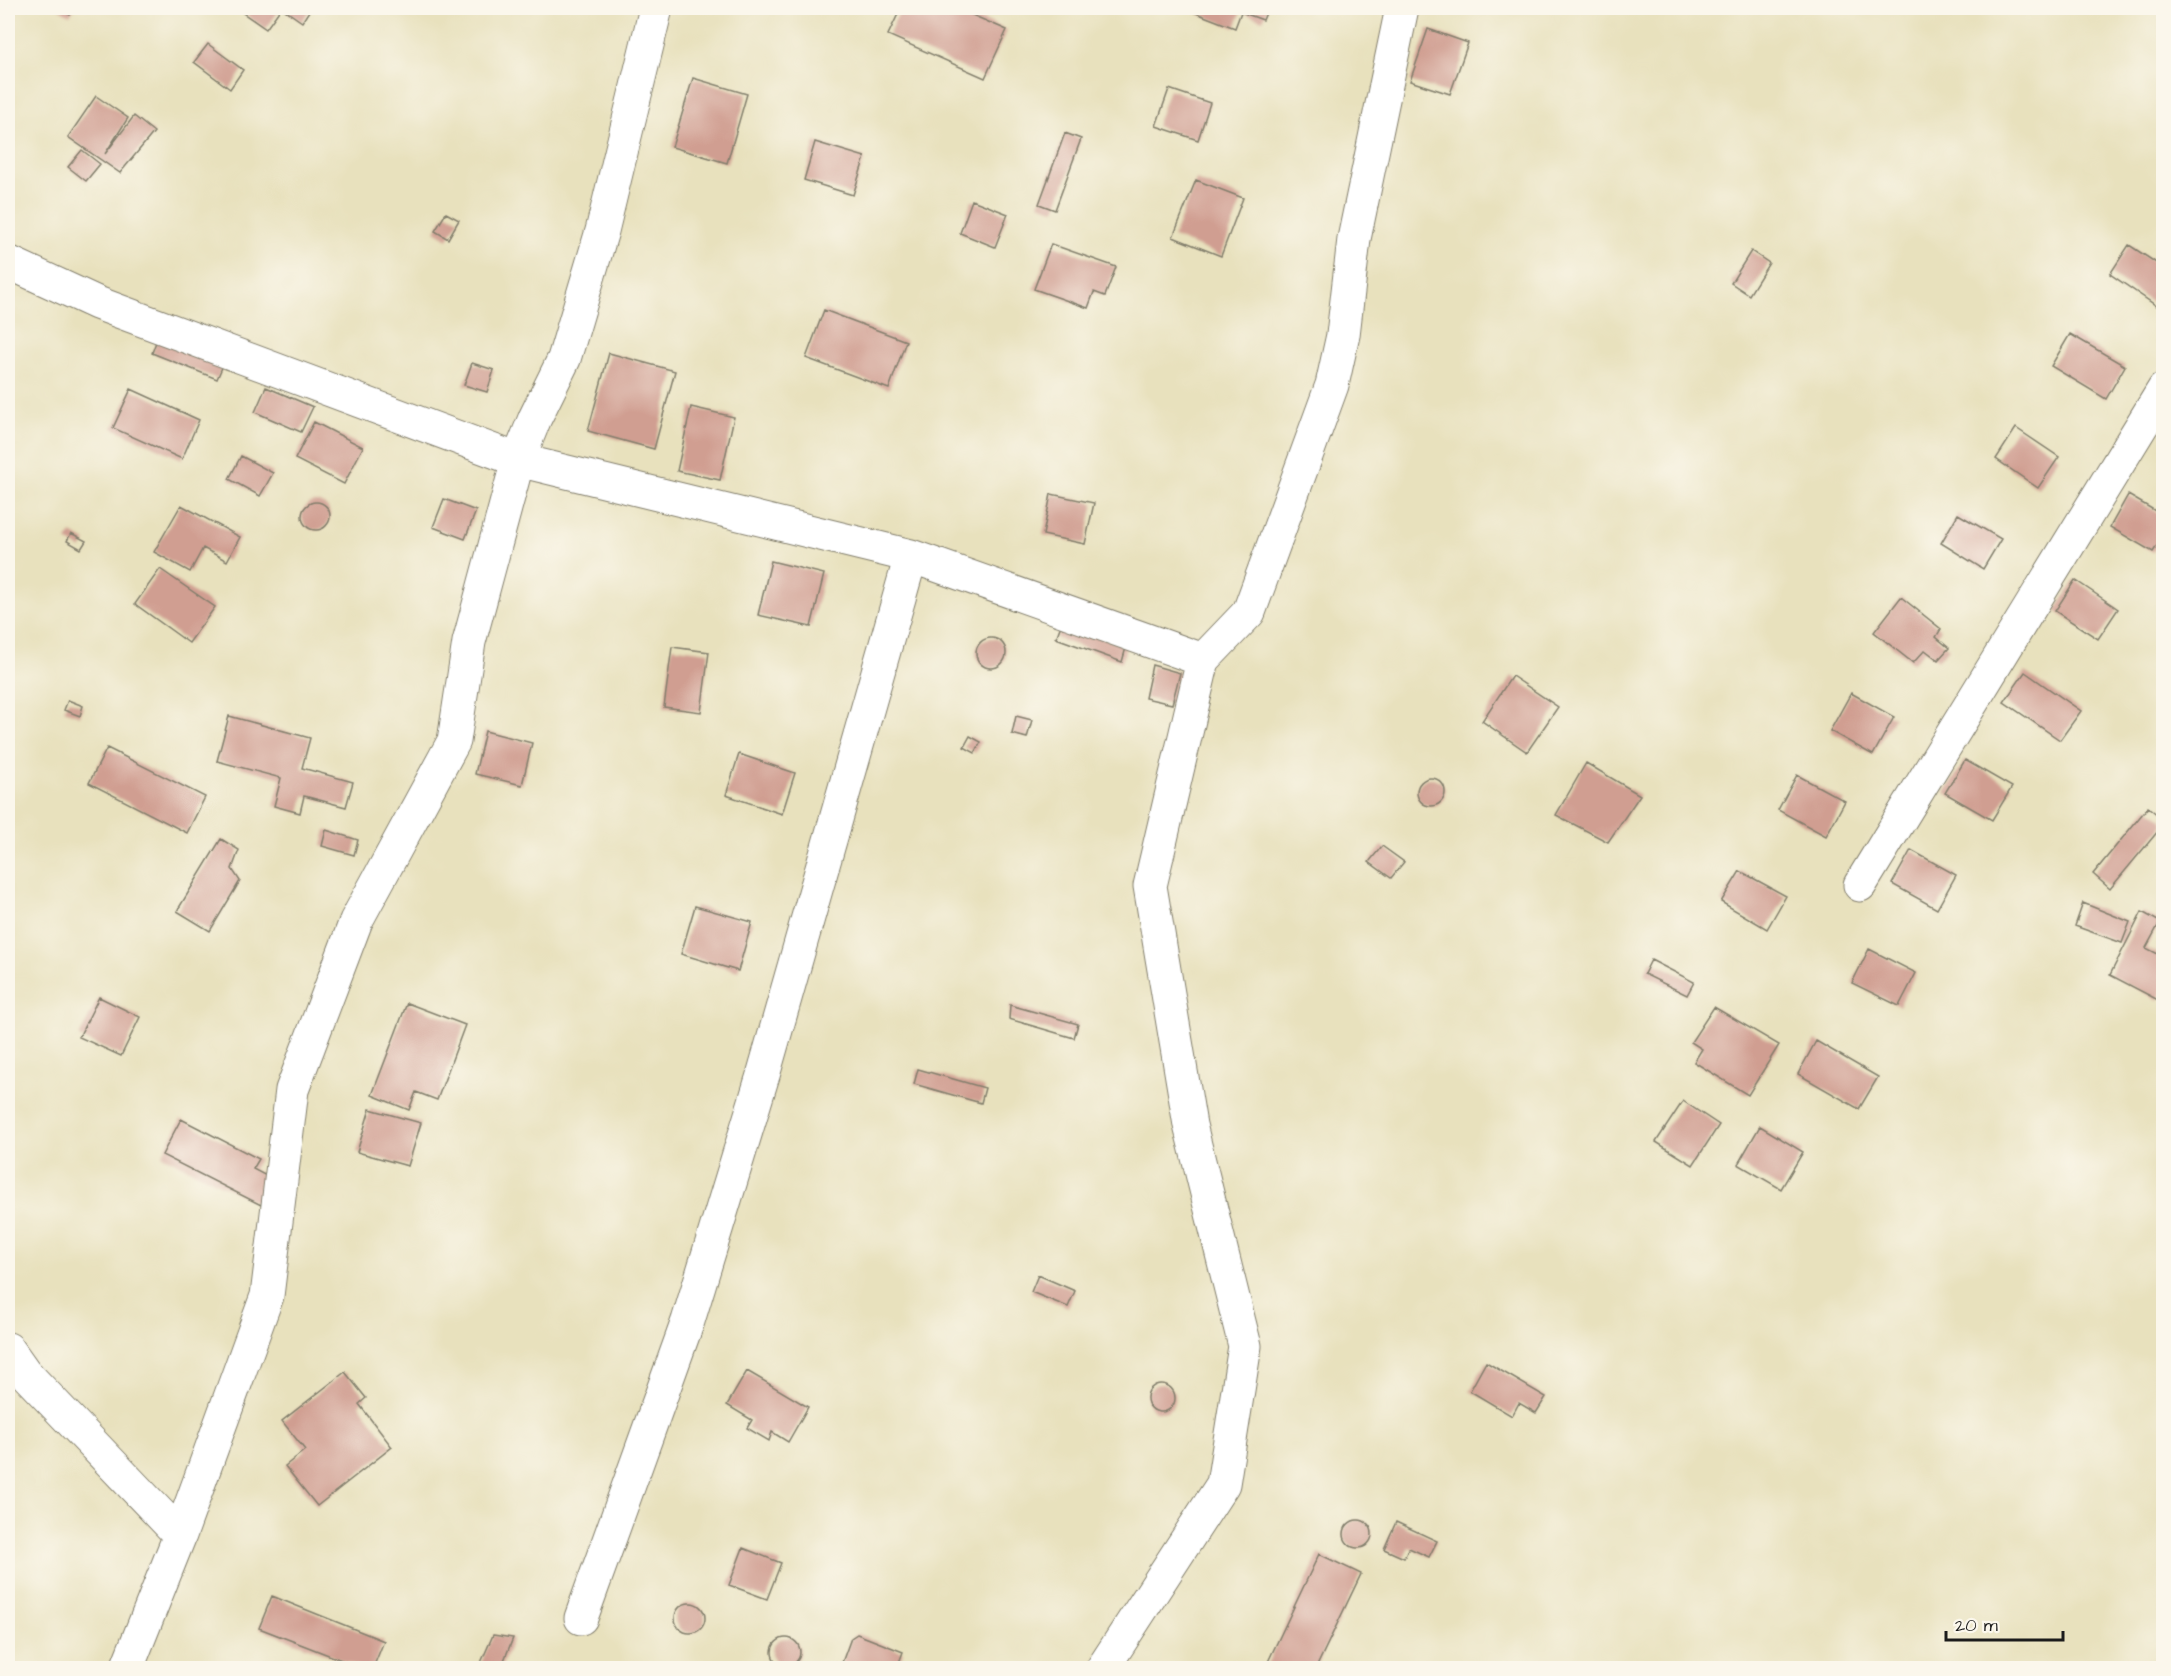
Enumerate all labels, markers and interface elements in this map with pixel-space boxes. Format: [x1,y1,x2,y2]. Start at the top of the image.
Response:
scale bar [1946,1604,2063,1642]
text: 20 m [1955,1613,1998,1638]

